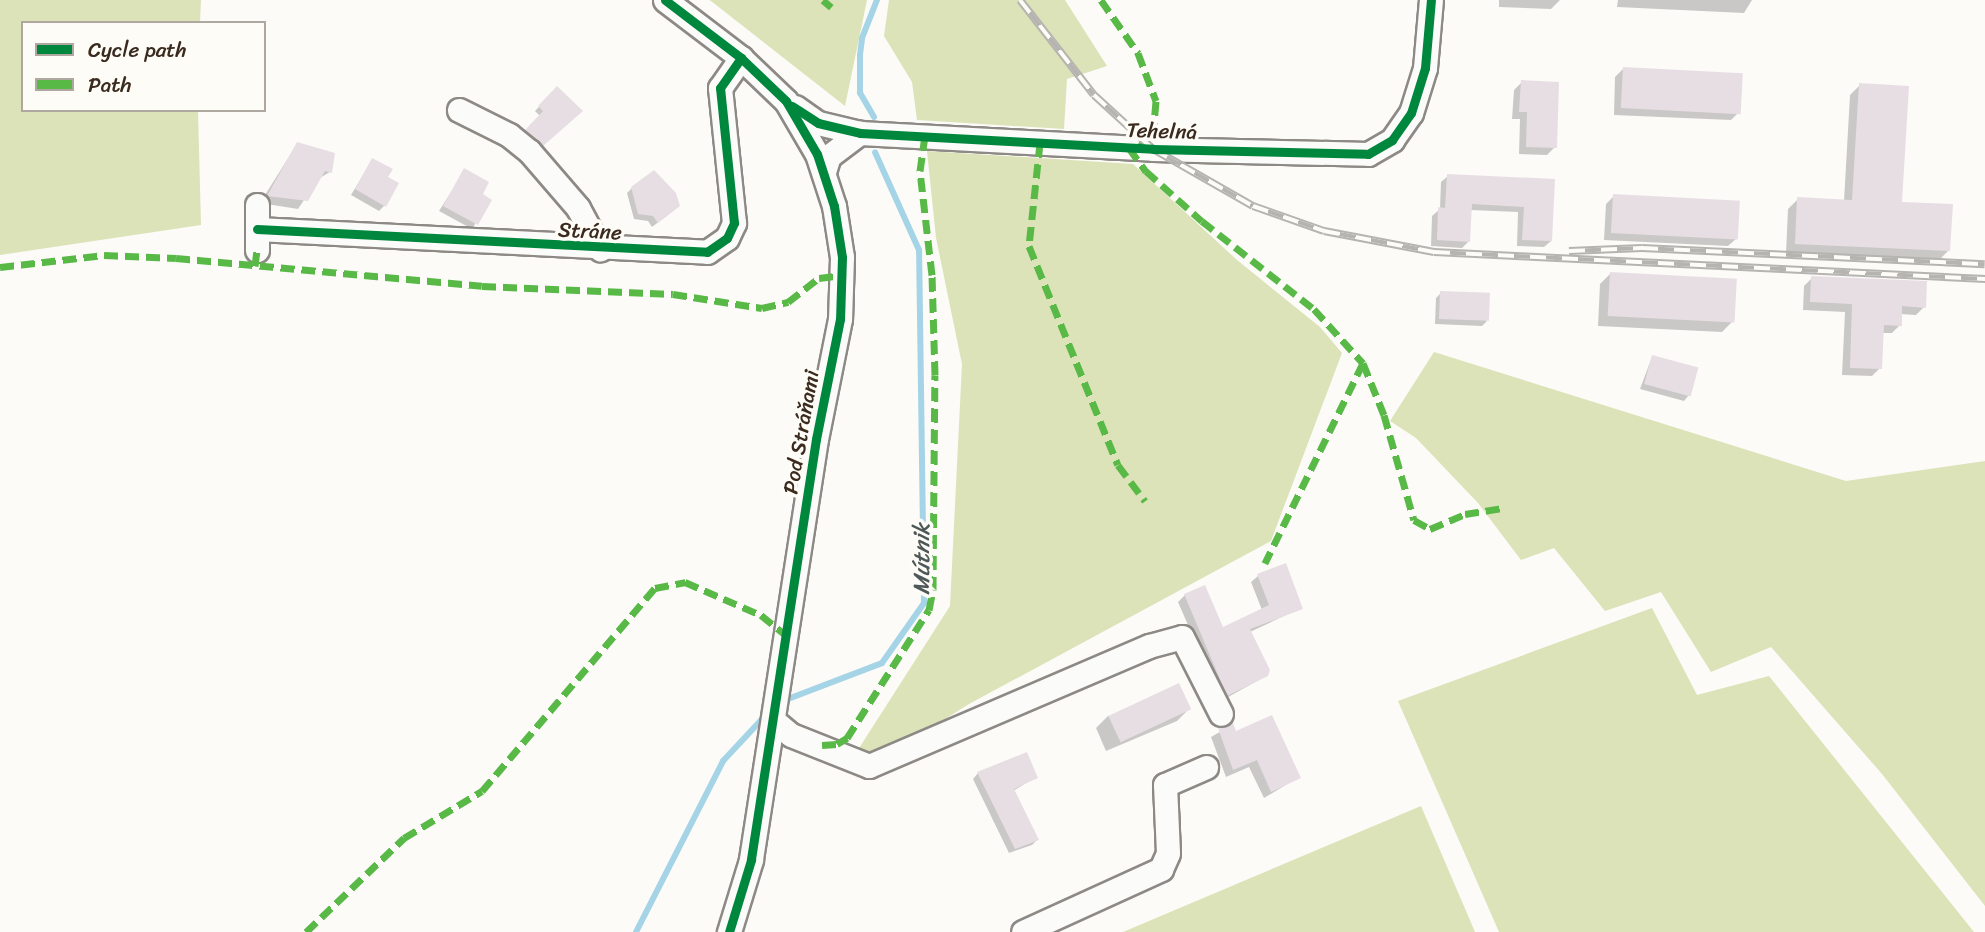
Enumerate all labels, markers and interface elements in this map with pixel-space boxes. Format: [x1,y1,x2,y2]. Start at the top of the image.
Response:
legend [21,21,266,112]
text: Cycle path [88,31,187,69]
text: Path [88,66,131,104]
street label: Tehelná [1126,117,1198,145]
street label: Stráne [558,217,622,245]
street label: Pod Stráňami [778,368,824,496]
water label: Mútnik [908,523,936,595]

